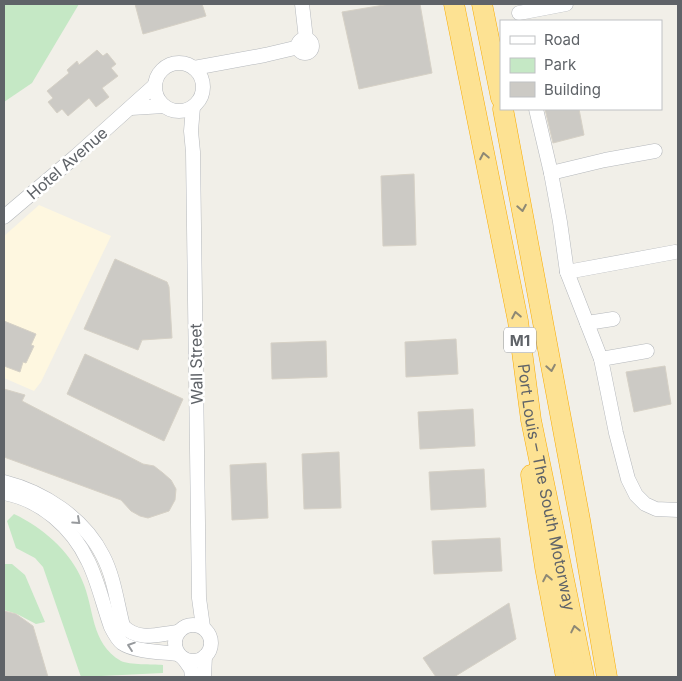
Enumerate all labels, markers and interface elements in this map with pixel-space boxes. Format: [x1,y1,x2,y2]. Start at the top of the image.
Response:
legend [500,20,662,110]
text: Road [544,30,580,49]
text: Park [544,55,577,74]
text: Building [544,80,601,99]
street label: Hotel Avenue [23,122,111,204]
one-way arrow [479,151,490,160]
one-way arrow [516,204,526,213]
one-way arrow [512,311,522,319]
street label: Wall Street [185,323,207,405]
road number: M1 [504,328,536,352]
street label: Port Louis – The South Motorway [514,362,580,612]
one-way arrow [546,364,556,372]
one-way arrow [71,515,80,524]
one-way arrow [543,573,553,582]
one-way arrow [571,625,581,634]
one-way arrow [127,641,135,651]

